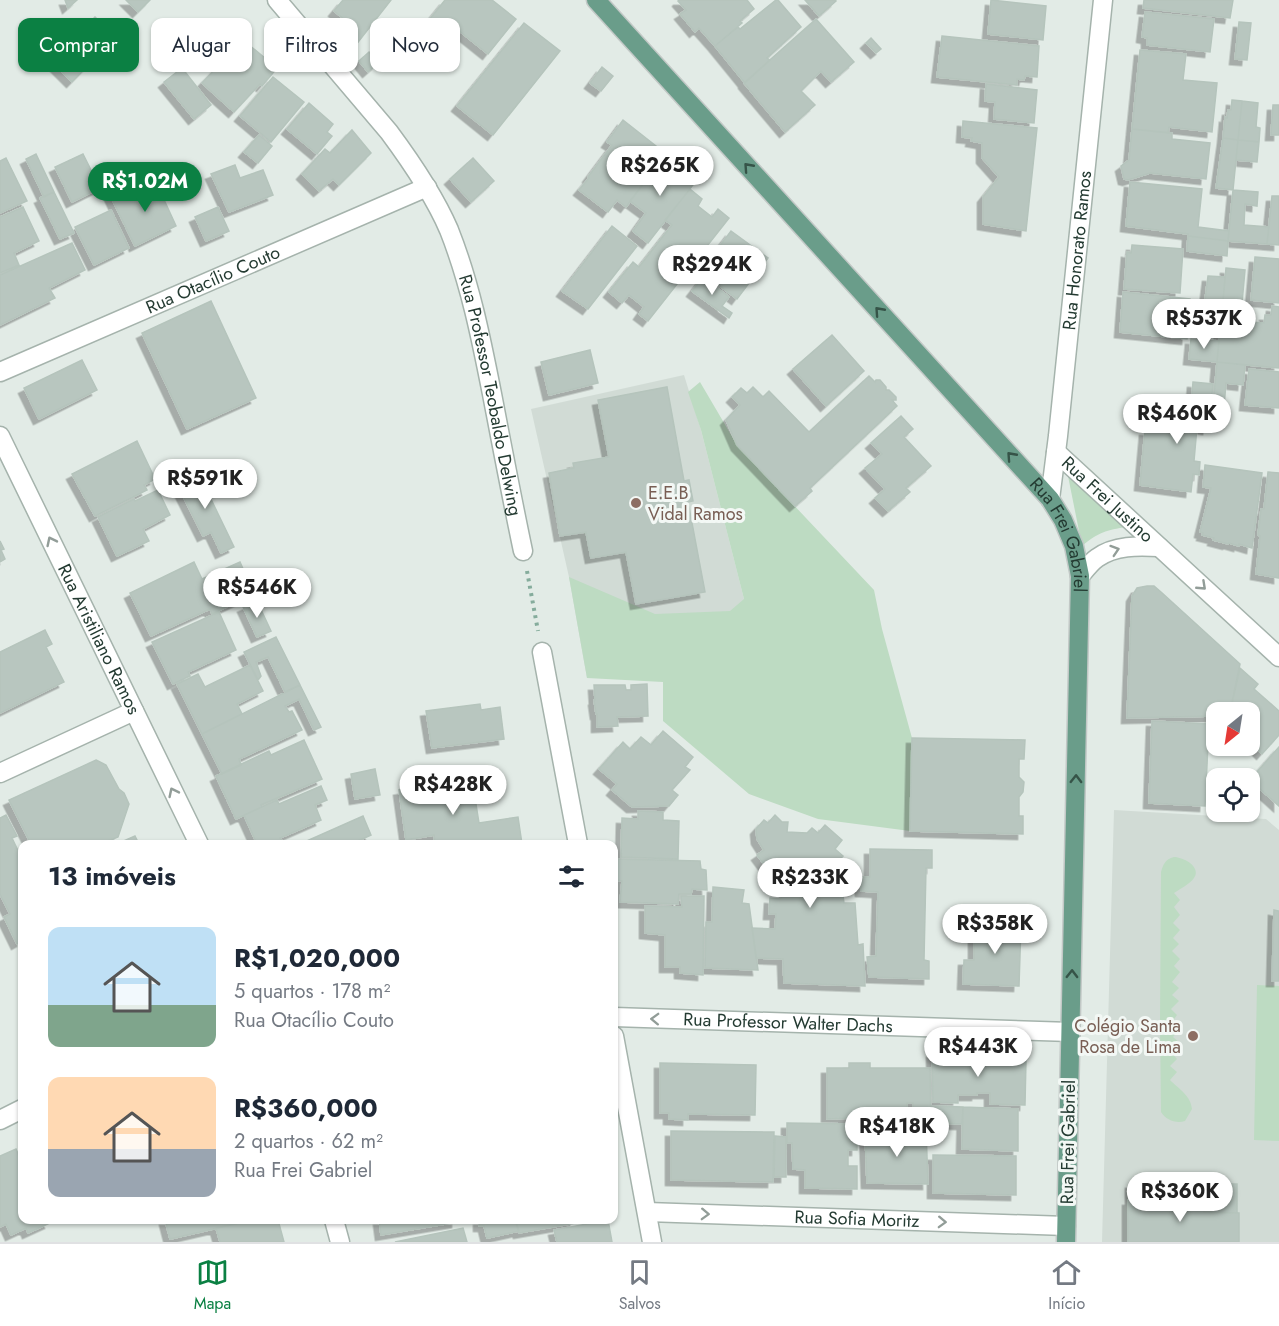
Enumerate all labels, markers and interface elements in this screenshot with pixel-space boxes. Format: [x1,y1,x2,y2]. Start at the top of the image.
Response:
chip: Comprar [18,18,139,72]
chip: Alugar [151,18,252,72]
chip: Filtros [264,18,358,72]
chip: Novo [370,18,460,72]
pin: R$265K [611,146,709,197]
text: R$265K [621,151,699,180]
pin: R$1.02M [90,162,200,213]
one-way arrow [744,163,755,174]
text: R$1.02M [102,167,188,196]
street label: Rua Honorato Ramos [1056,170,1098,331]
street label: Rua Otacílio Couto [142,239,284,320]
pin: R$294K [663,245,761,296]
text: R$294K [672,250,752,279]
street label: Rua Professor Teobaldo Delwing [452,272,528,518]
pin: R$537K [1155,299,1253,350]
text: R$537K [1166,304,1242,333]
one-way arrow [876,308,887,319]
pin: R$460K [1128,394,1226,445]
text: R$460K [1137,399,1217,428]
street label: Rua Frei Justino [1056,450,1159,549]
one-way arrow [1007,452,1018,462]
pin: R$591K [156,459,254,510]
text: R$591K [167,464,243,493]
street label: Rua Frei Gabriel [1024,472,1093,592]
place label: E.E.B Vidal Ramos [648,480,743,527]
marker: E.E.B Vidal Ramos [629,496,643,510]
one-way arrow [47,537,59,548]
one-way arrow [1109,545,1120,558]
street label: Rua Aristiliano Ramos [51,559,147,719]
pin: R$546K [208,568,306,619]
text: R$546K [217,573,297,602]
one-way arrow [1195,579,1206,590]
north arrow [1206,702,1260,756]
map controls [1206,702,1260,822]
pin: R$428K [404,765,502,816]
button: locate [1206,768,1260,822]
text: R$428K [414,770,492,799]
one-way arrow [1070,774,1082,783]
one-way arrow [169,787,181,798]
text: 13 imóveis [48,857,176,895]
pin: R$233K [761,858,859,909]
icon: filters [555,860,588,893]
text: R$233K [771,863,849,892]
pin: R$358K [946,904,1044,955]
text: R$358K [956,909,1034,938]
text: R$1,020,000 [234,939,400,977]
icon: home [96,951,168,1023]
one-way arrow [1066,969,1078,978]
text: 5 quartos · 178 m² [234,977,390,1006]
text: Rua Otacílio Couto [234,1006,394,1035]
street label: Rua Professor Walter Dachs [683,1006,893,1039]
one-way arrow [651,1012,660,1025]
place label: Colégio Santa Rosa de Lima [1074,1013,1181,1060]
pin: R$443K [929,1027,1027,1078]
marker: Colégio Santa Rosa de Lima [1186,1029,1200,1043]
text: R$443K [938,1032,1018,1061]
street label: Rua Frei Gabriel [1054,1079,1082,1205]
text: R$360,000 [234,1089,378,1127]
icon: home [96,1101,168,1173]
pin: R$418K [848,1107,946,1158]
text: R$418K [859,1112,935,1141]
text: 2 quartos · 62 m² [234,1127,383,1156]
text: Rua Frei Gabriel [234,1156,372,1185]
pin: R$360K [1131,1172,1229,1223]
text: R$360K [1141,1177,1219,1206]
street label: Rua Sofia Moritz [794,1204,921,1234]
one-way arrow [701,1208,710,1221]
one-way arrow [937,1216,946,1228]
tab: Mapa [194,1256,231,1315]
tab: Salvos [619,1256,661,1315]
tab: Início [1048,1256,1085,1315]

